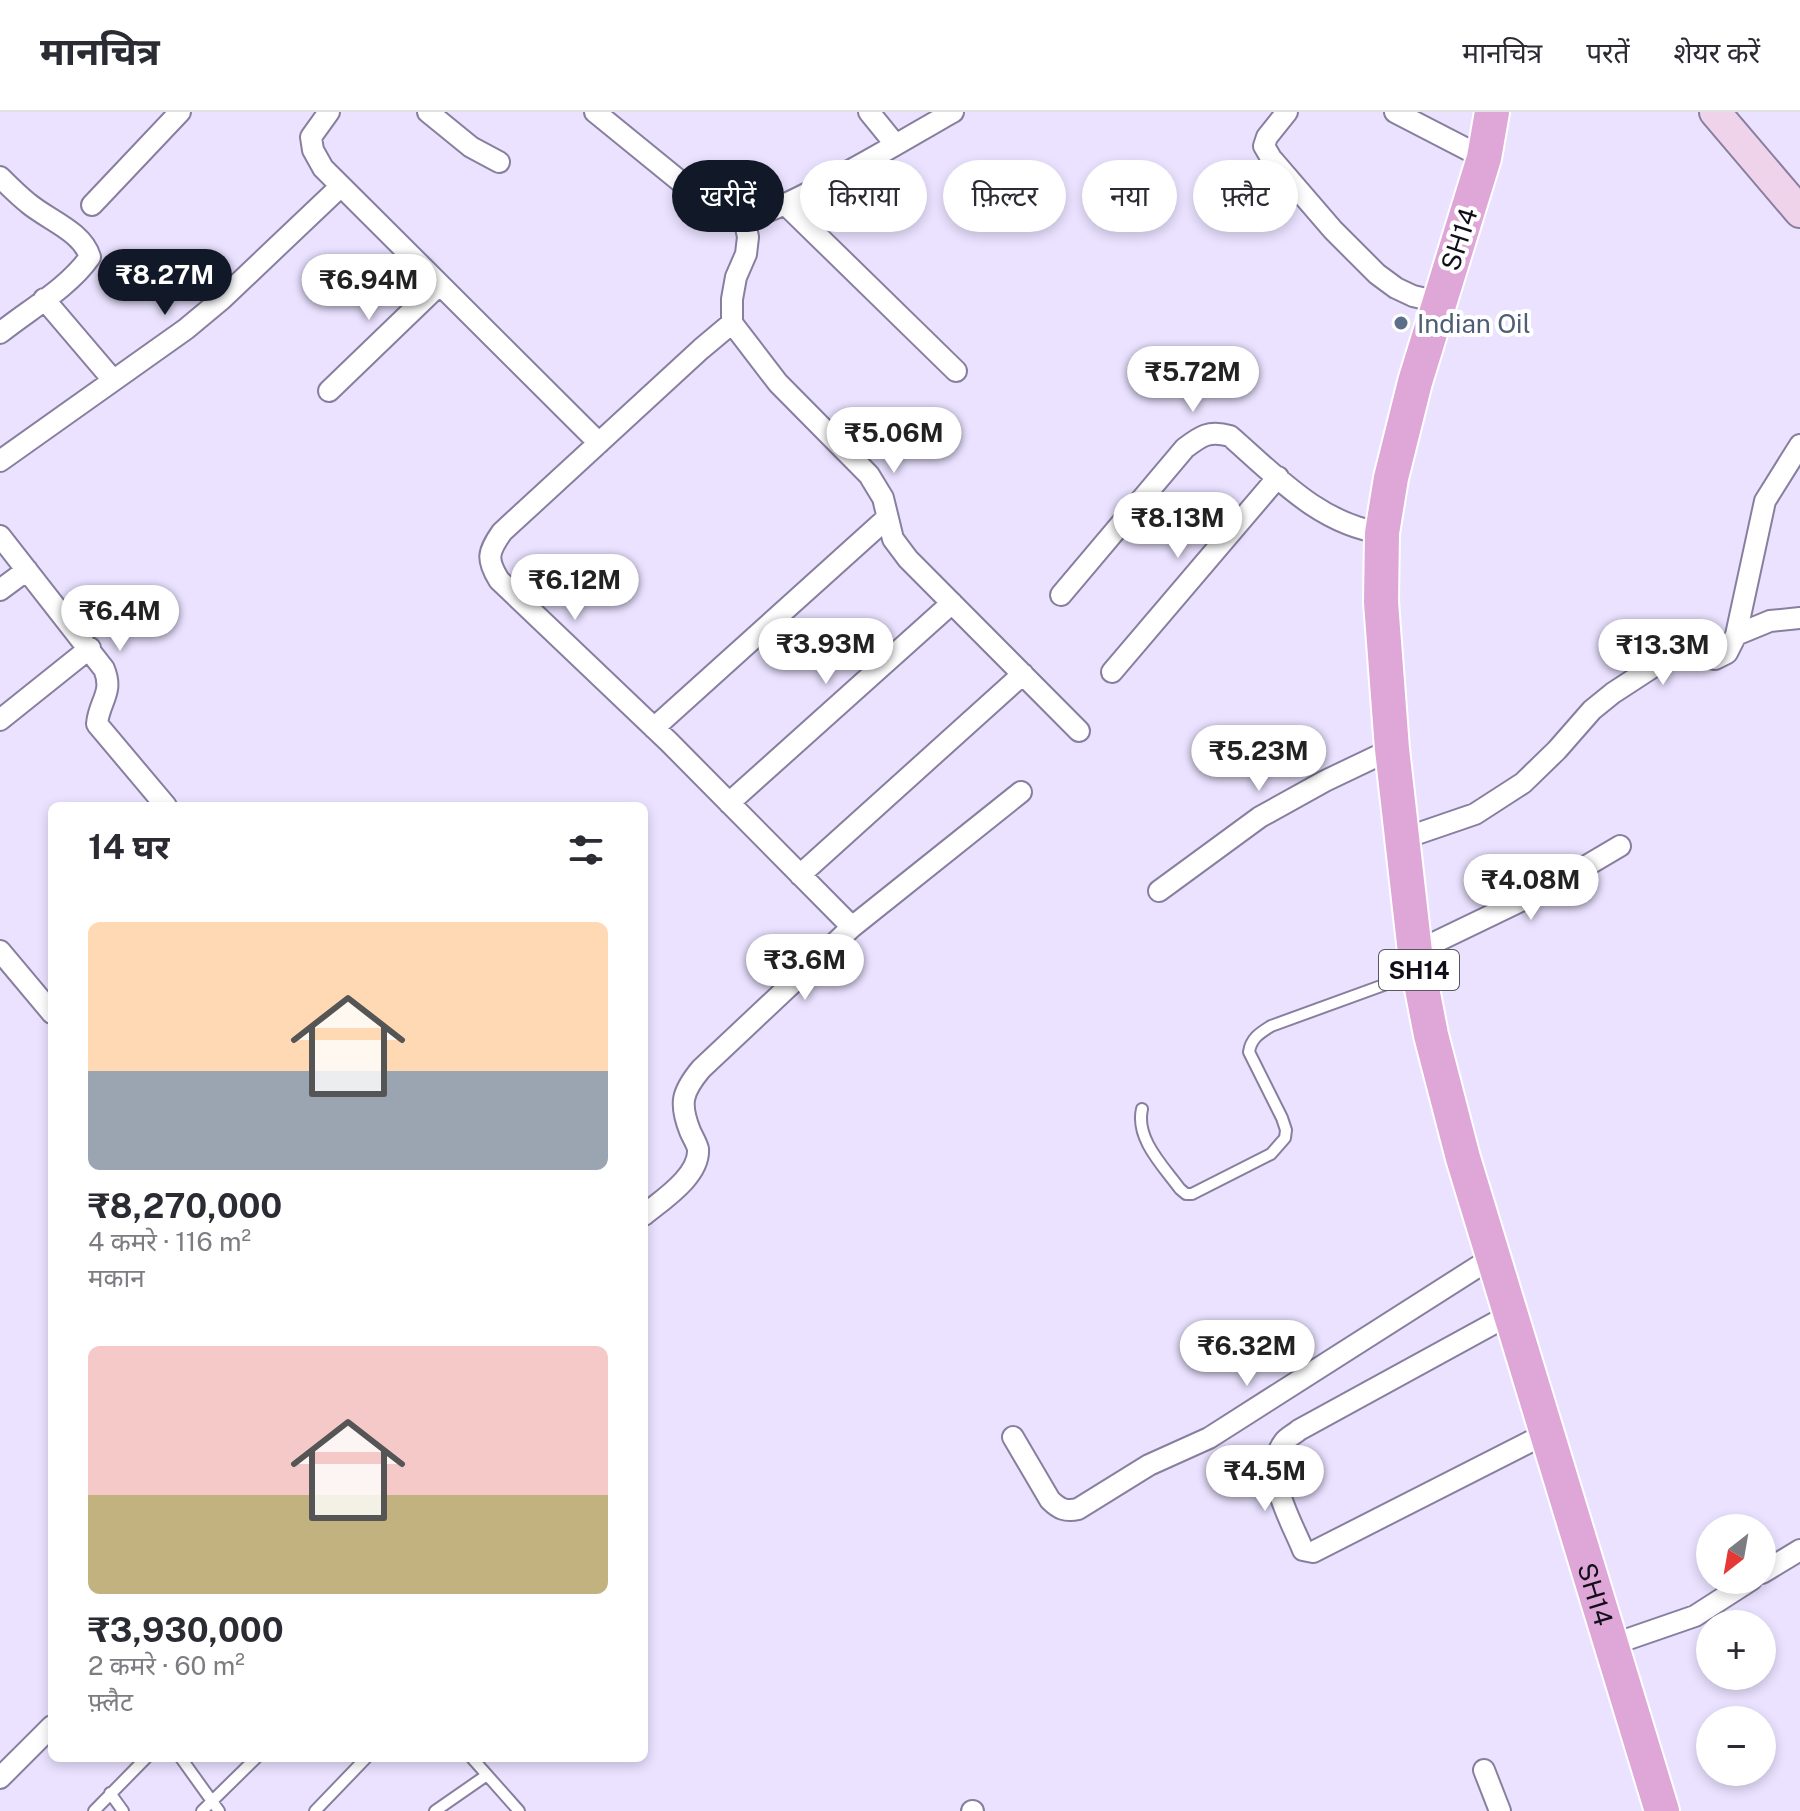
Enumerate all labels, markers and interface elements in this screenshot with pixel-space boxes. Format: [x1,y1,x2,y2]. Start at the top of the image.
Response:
text: मानचित्र [40,29,160,74]
text: मानचित्र [1462,36,1542,69]
text: परतें [1586,36,1630,69]
text: शेयर करें [1674,36,1760,69]
chip: खरीदें [672,160,784,232]
chip: किराया [800,160,927,232]
chip: फ़िल्टर [943,160,1066,232]
chip: नया [1082,160,1177,232]
chip: फ़्लैट [1193,160,1298,232]
street label: SH14 [1434,204,1484,274]
pin: ₹8.27M [100,249,230,317]
pin: ₹6.94M [304,254,434,322]
text: ₹8.27M [116,259,214,290]
text: ₹6.94M [320,264,418,295]
place label: Indian Oil [1417,308,1531,339]
marker: Indian Oil [1392,314,1410,332]
pin: ₹5.72M [1128,346,1258,414]
text: ₹5.72M [1145,356,1241,387]
pin: ₹5.06M [829,407,959,475]
text: ₹5.06M [845,417,943,448]
pin: ₹8.13M [1113,492,1243,560]
text: ₹8.13M [1131,502,1225,533]
pin: ₹6.12M [510,554,640,622]
text: ₹6.12M [529,564,621,595]
pin: ₹6.4M [64,585,176,653]
text: ₹6.4M [79,595,161,626]
pin: ₹3.93M [761,618,891,686]
pin: ₹13.3M [1598,619,1728,687]
text: ₹3.93M [776,628,876,659]
text: ₹13.3M [1616,629,1710,660]
pin: ₹5.23M [1194,725,1324,793]
text: ₹5.23M [1209,735,1309,766]
text: 14 घर [88,827,170,867]
icon: filters [564,828,608,872]
pin: ₹4.08M [1466,854,1596,922]
text: ₹4.08M [1482,864,1580,895]
pin: ₹3.6M [749,934,861,1002]
text: ₹3.6M [764,944,846,975]
road number: SH14 [1379,950,1459,990]
icon: home [276,974,420,1118]
text: ₹8,270,000 [88,1186,282,1226]
text: 4 कमरे · 116 m² [88,1226,251,1257]
text: मकान [88,1262,145,1293]
pin: ₹6.32M [1182,1320,1312,1388]
text: ₹6.32M [1198,1330,1296,1361]
icon: home [276,1398,420,1542]
pin: ₹4.5M [1209,1445,1321,1513]
text: ₹4.5M [1224,1455,1306,1486]
north arrow [1696,1514,1776,1594]
map controls [1696,1514,1776,1786]
street label: SH14 [1572,1559,1620,1629]
text: ₹3,930,000 [88,1610,284,1650]
button: + [1696,1610,1776,1690]
text: 2 कमरे · 60 m² [88,1650,245,1681]
text: फ़्लैट [88,1686,133,1717]
button: − [1696,1706,1776,1786]

